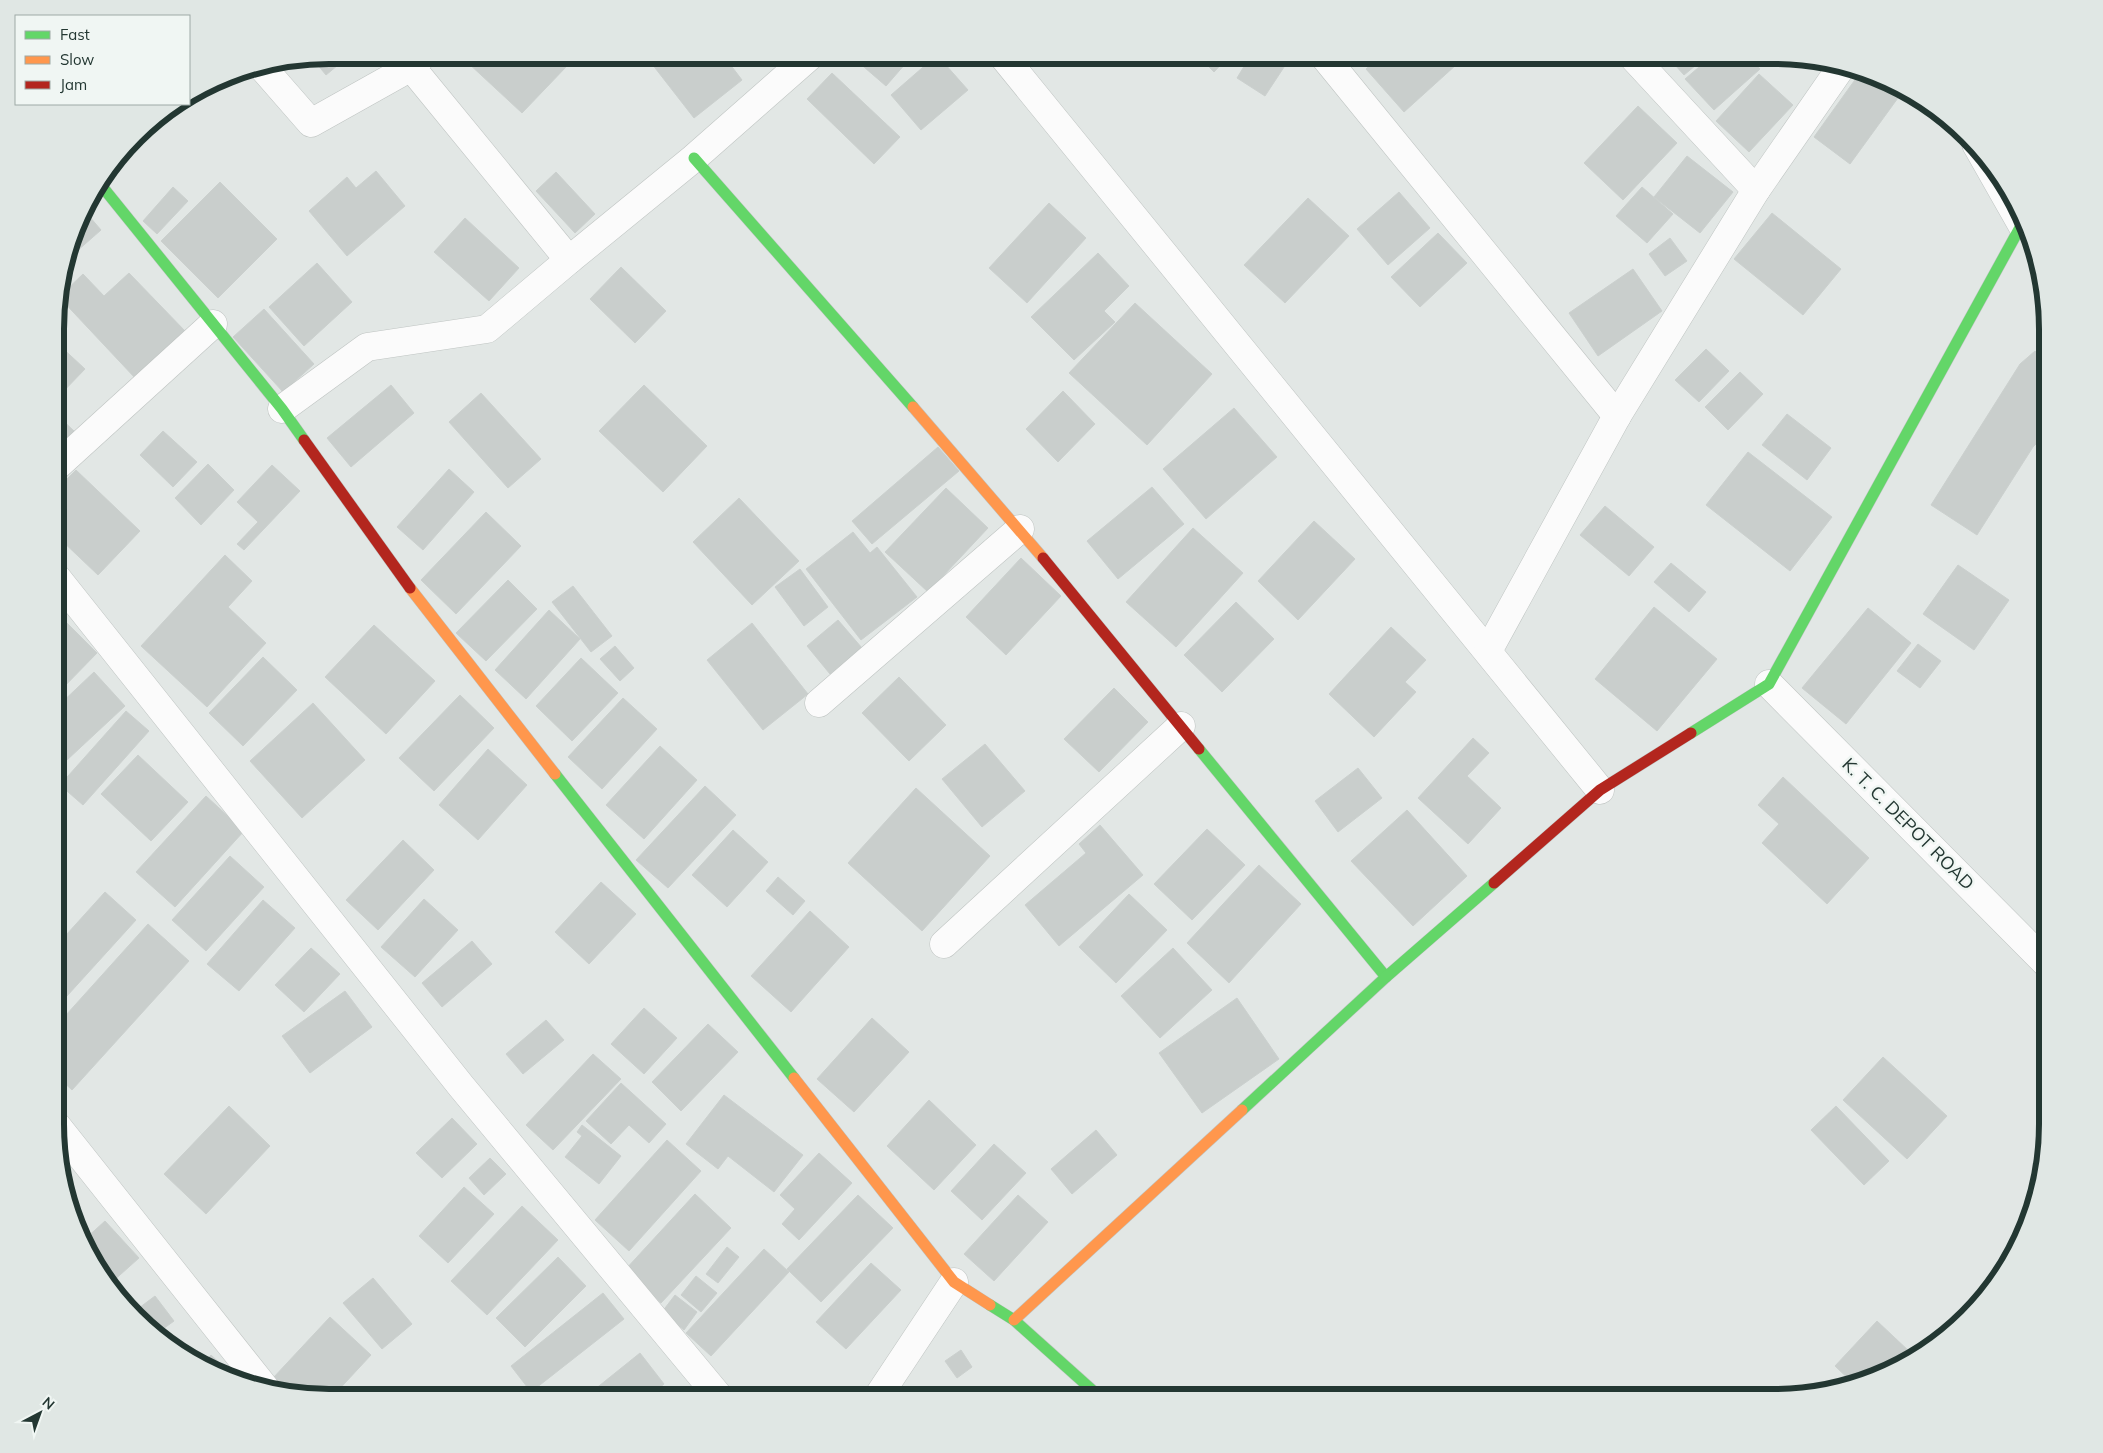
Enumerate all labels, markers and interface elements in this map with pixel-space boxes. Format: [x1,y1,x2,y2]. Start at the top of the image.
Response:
legend [15,15,190,105]
text: Fast [60,25,90,44]
text: Slow [60,50,94,69]
text: Jam [60,75,87,94]
street label: K. T. C. DEPOT ROAD [1838,753,1979,894]
north arrow [15,1388,65,1438]
text: N [39,1393,58,1413]

